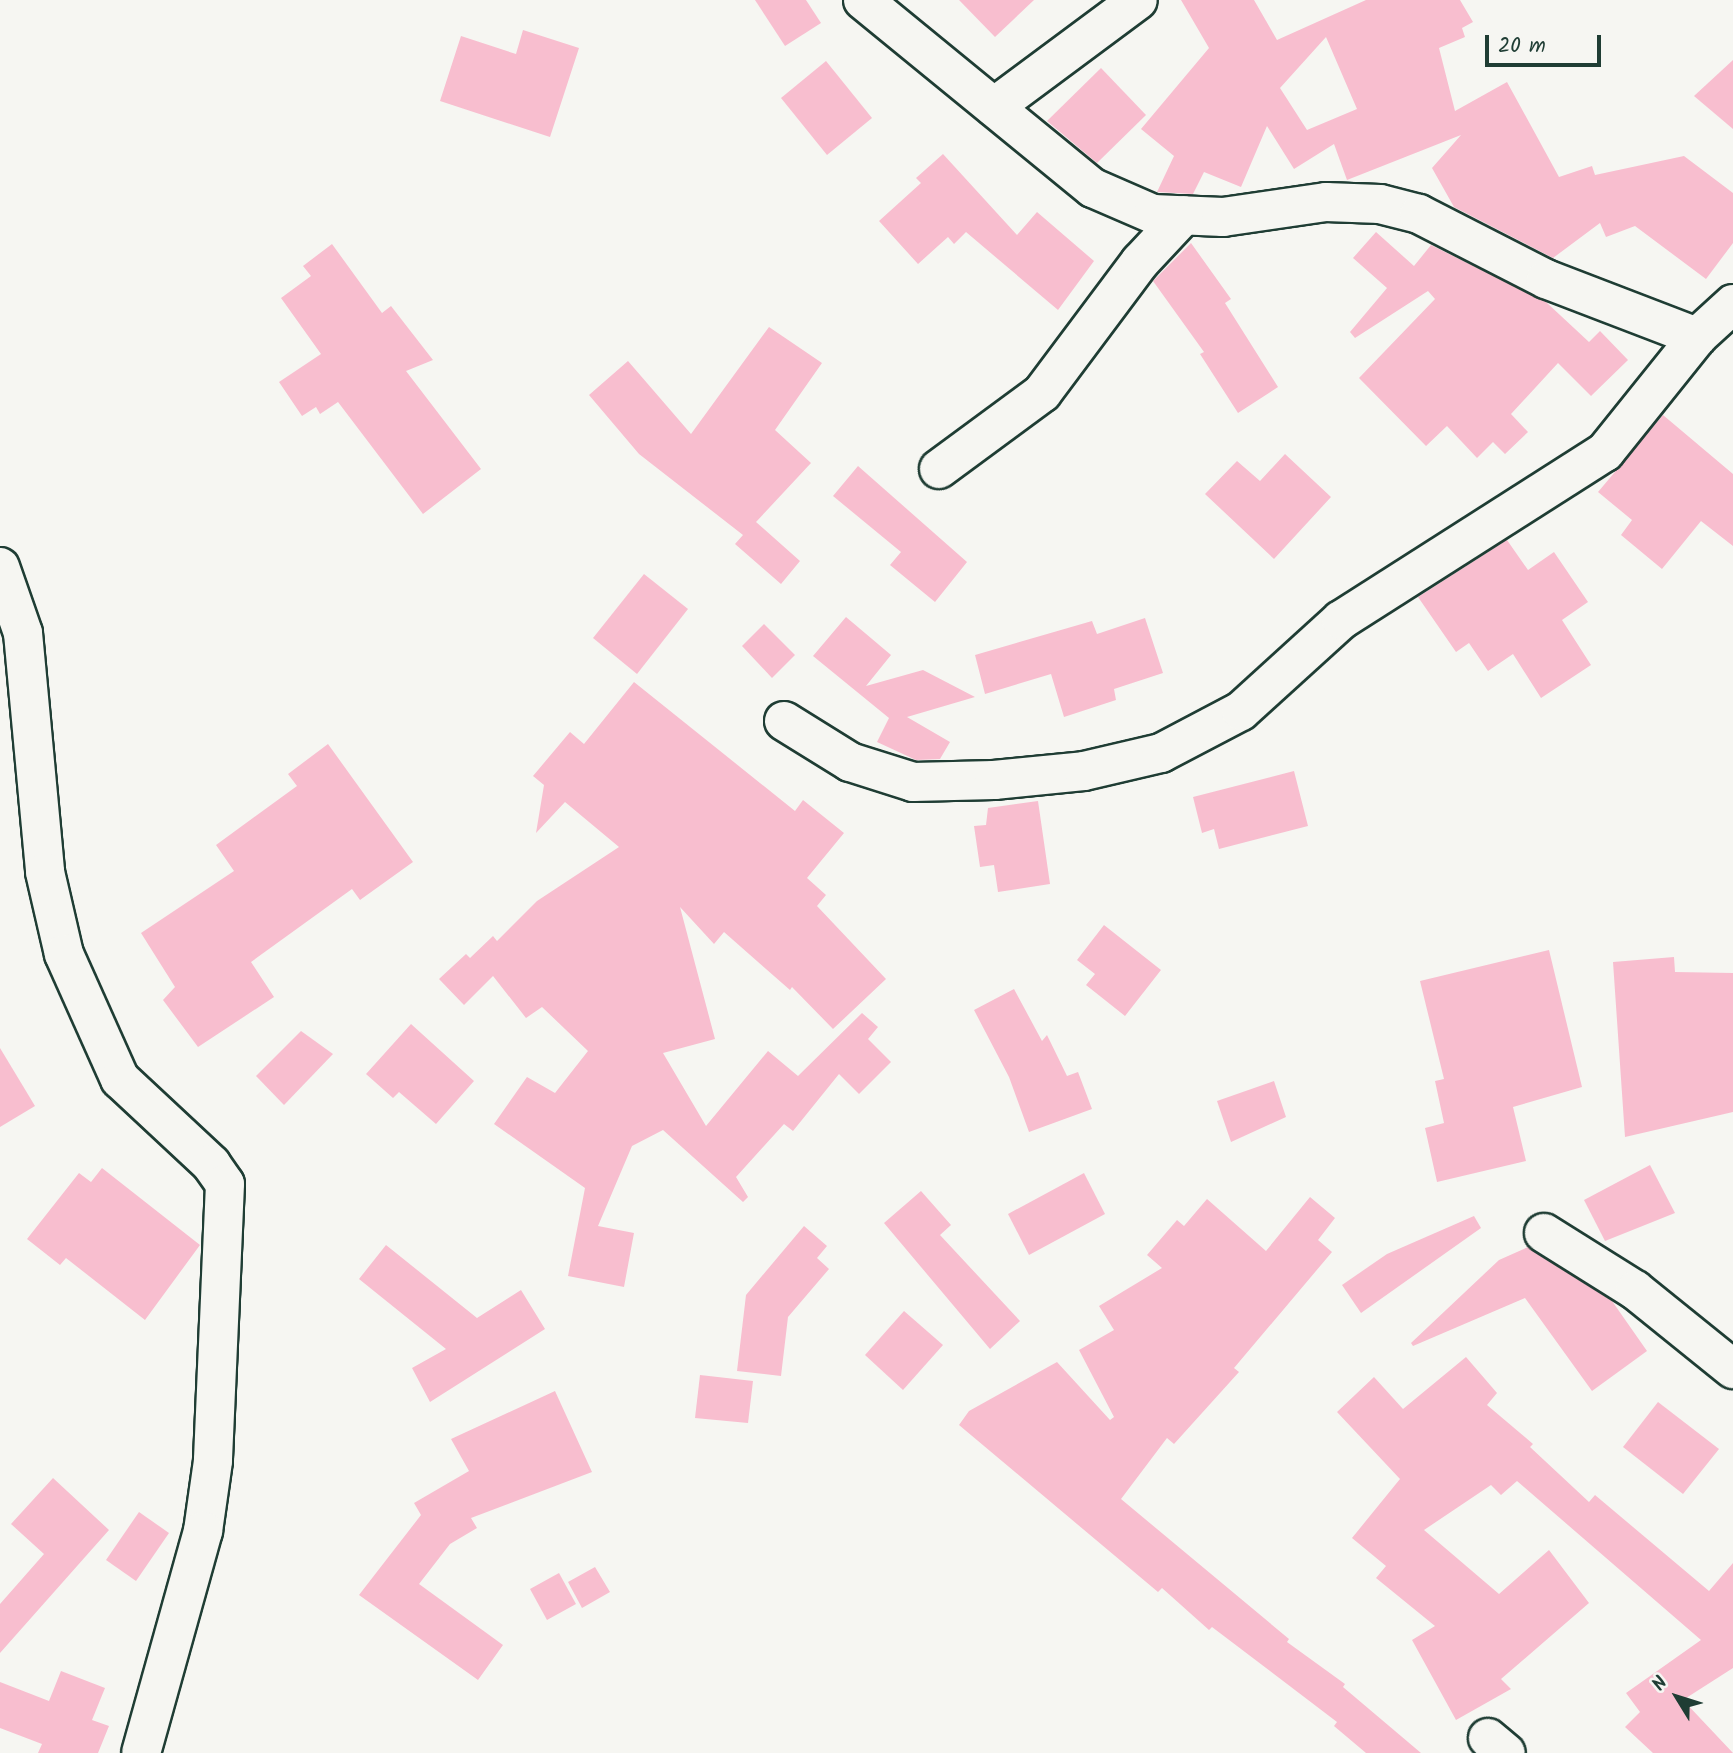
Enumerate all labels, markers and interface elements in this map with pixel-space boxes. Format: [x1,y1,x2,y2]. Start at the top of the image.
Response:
scale bar [1488,21,1604,65]
text: 20 m [1498,30,1546,63]
north arrow [1642,1662,1712,1732]
text: N [1645,1670,1676,1698]

